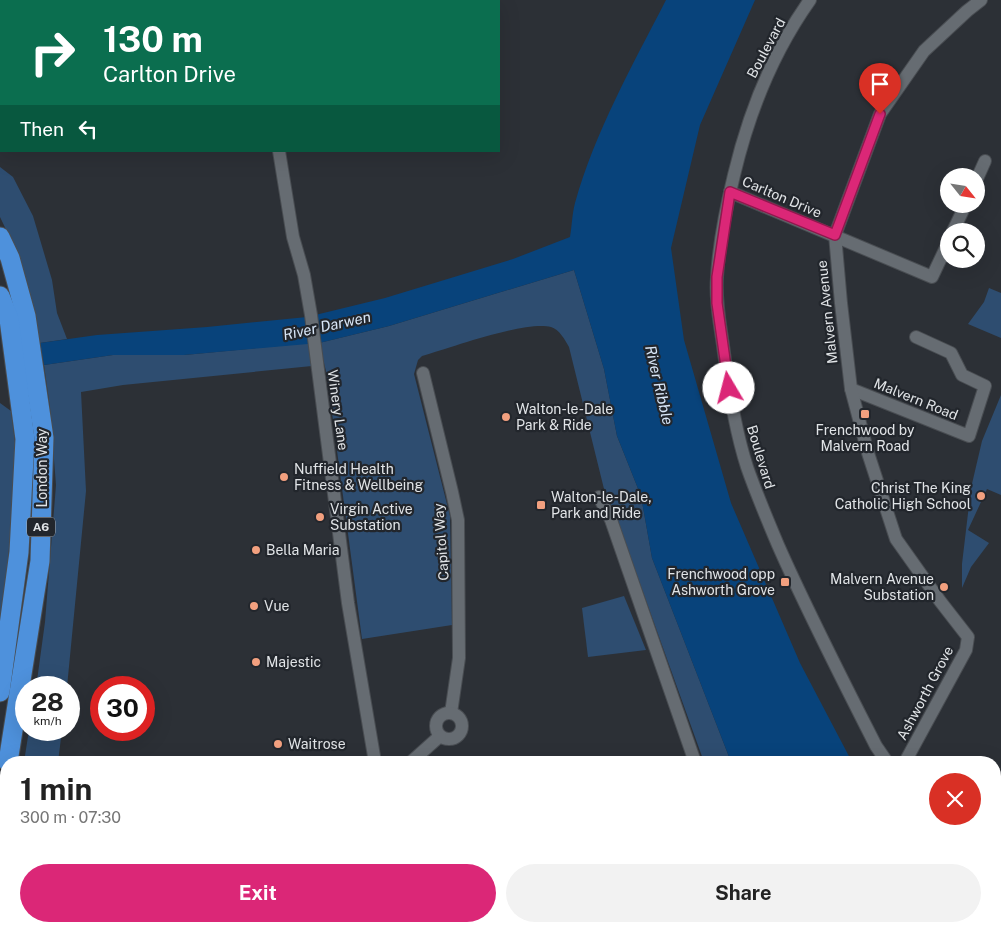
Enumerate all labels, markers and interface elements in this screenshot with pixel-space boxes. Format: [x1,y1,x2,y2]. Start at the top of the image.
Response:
street label: Boulevard [744,15,788,81]
text: 130 m [103,19,203,60]
icon: right [20,20,85,85]
text: Carlton Drive [103,61,236,87]
pin [859,63,901,114]
icon: arrive [866,70,894,98]
icon: left [74,115,102,143]
text: Then [20,118,64,140]
north arrow [940,168,985,212]
map controls [940,168,985,268]
street label: Carlton Drive [740,173,824,221]
button: search [940,223,985,268]
street label: Malvern Avenue [814,259,840,365]
water label: River Darwen [281,308,372,343]
water label: River Ribble [642,344,677,426]
position arrow [702,361,754,413]
street label: Winery Lane [324,369,352,451]
street label: Malvern Road [872,375,960,423]
place label: Walton-le-Dale Park & Ride [516,401,613,433]
marker: Frenchwood by Malvern Road [859,408,871,420]
marker: Walton-le-Dale Park & Ride [500,411,512,423]
place label: Frenchwood by Malvern Road [815,422,915,454]
street label: Boulevard [744,423,778,491]
street label: London Way [34,428,50,507]
place label: Nuffield Health Fitness & Wellbeing [294,461,423,493]
marker: Nuffield Health Fitness & Wellbeing [278,471,290,483]
place label: Christ The King Catholic High School [835,480,971,512]
place label: Walton-le-Dale, Park and Ride [551,489,652,521]
marker: Christ The King Catholic High School [975,490,987,502]
marker: Walton-le-Dale, Park and Ride [535,499,547,511]
place label: Virgin Active Substation [330,501,413,533]
street label: Capitol Way [430,502,452,581]
marker: Virgin Active Substation [314,511,326,523]
road number: A6 [27,518,55,536]
place label: Bella Maria [266,542,340,558]
marker: Bella Maria [250,544,262,556]
place label: Frenchwood opp Ashworth Grove [667,566,775,598]
place label: Malvern Avenue Substation [830,571,934,603]
marker: Frenchwood opp Ashworth Grove [779,576,791,588]
marker: Malvern Avenue Substation [938,581,950,593]
place label: Vue [264,598,290,614]
marker: Vue [248,600,260,612]
street label: Ashworth Grove [894,643,956,743]
place label: Majestic [266,654,321,670]
marker: Majestic [250,656,262,668]
speed limit sign: 30 [90,676,155,741]
text: 28 [31,687,64,717]
text: km/h [33,714,62,728]
place label: Waitrose [288,736,346,752]
marker: Waitrose [272,738,284,750]
text: 1 min [20,771,92,807]
button: close [929,773,981,825]
text: 300 m · 07:30 [20,808,121,827]
button: Exit [20,864,496,922]
button: Share [506,864,981,922]

